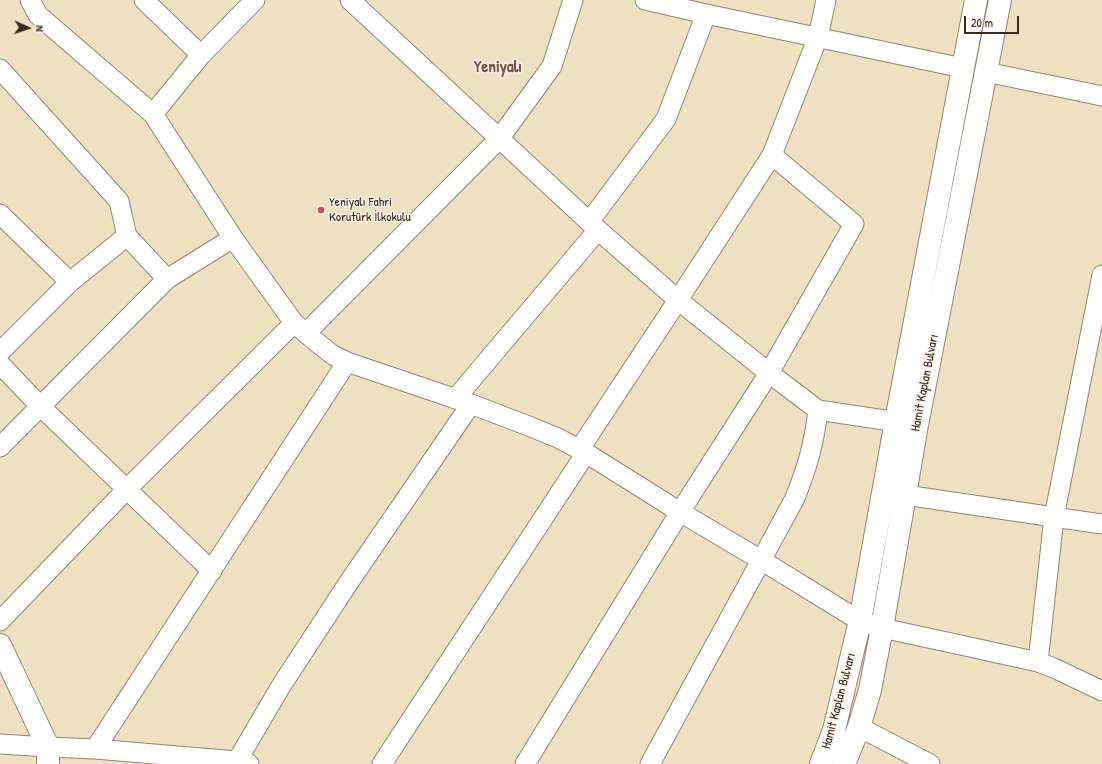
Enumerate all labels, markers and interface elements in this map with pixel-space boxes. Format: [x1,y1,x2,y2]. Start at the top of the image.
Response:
north arrow [8,8,48,48]
scale bar [966,8,1021,34]
text: 20 m [971,14,993,31]
text: N [33,25,47,32]
district label: Yeniyalı [474,57,522,77]
place label: Yeniyalı Fahri Korutürk İlkokulu [329,195,411,226]
marker: Yeniyalı Fahri Korutürk İlkokulu [316,205,326,215]
street label: Hamit Kaplan Bulvarı [908,333,942,433]
street label: Hamit Kaplan Bulvarı [819,651,859,751]

